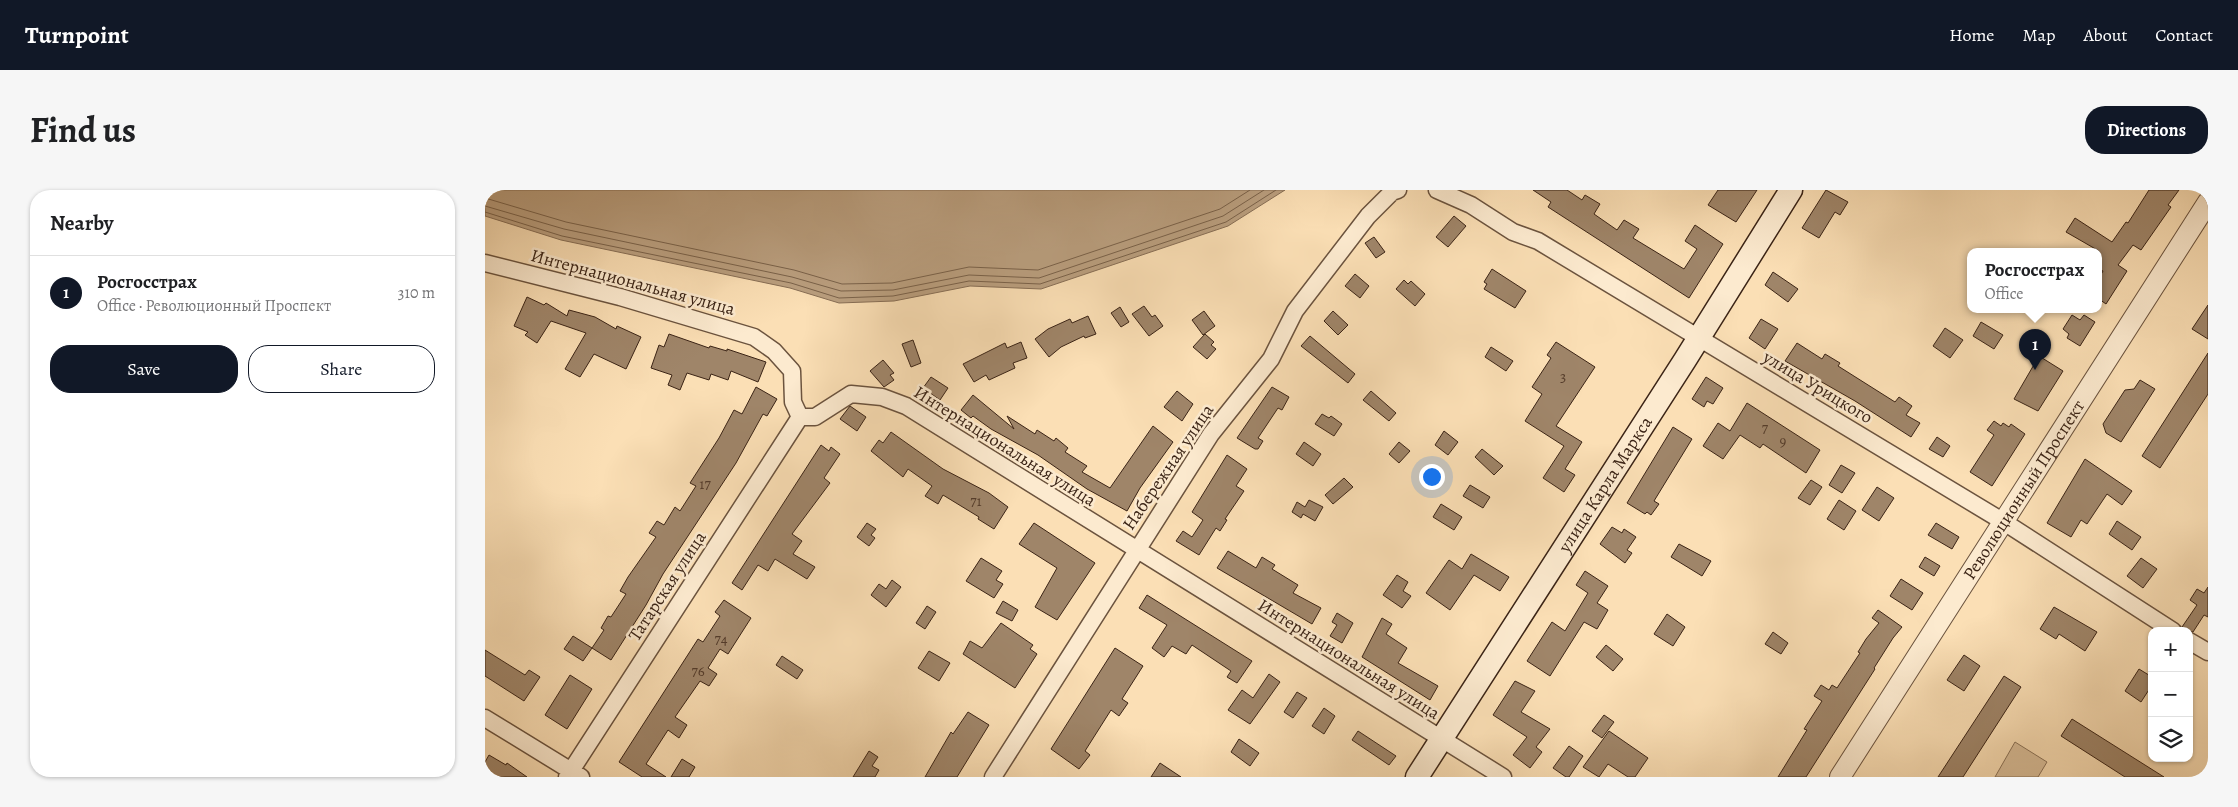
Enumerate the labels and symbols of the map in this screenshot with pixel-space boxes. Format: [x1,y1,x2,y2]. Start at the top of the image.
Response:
street label: Интернациональная улица [528,243,738,321]
pin: 1 [2019,329,2051,370]
street label: улица Урицкого [1758,344,1877,429]
house number: 3 [1560,367,1566,387]
street label: Интернациональная улица [909,380,1101,512]
street label: Революционный Проспект [1957,395,2090,584]
street label: Набережная улица [1117,399,1219,535]
street label: улица Карла Маркса [1552,411,1658,558]
house number: 7 [1762,418,1769,438]
house number: 9 [1780,431,1787,451]
your location [1419,464,1445,490]
house number: 17 [699,474,711,494]
house number: 71 [970,491,982,511]
street label: Татарская улица [623,526,712,645]
street label: Интернациональная улица [1253,593,1445,725]
house number: 74 [714,629,728,649]
house number: 76 [691,661,705,681]

